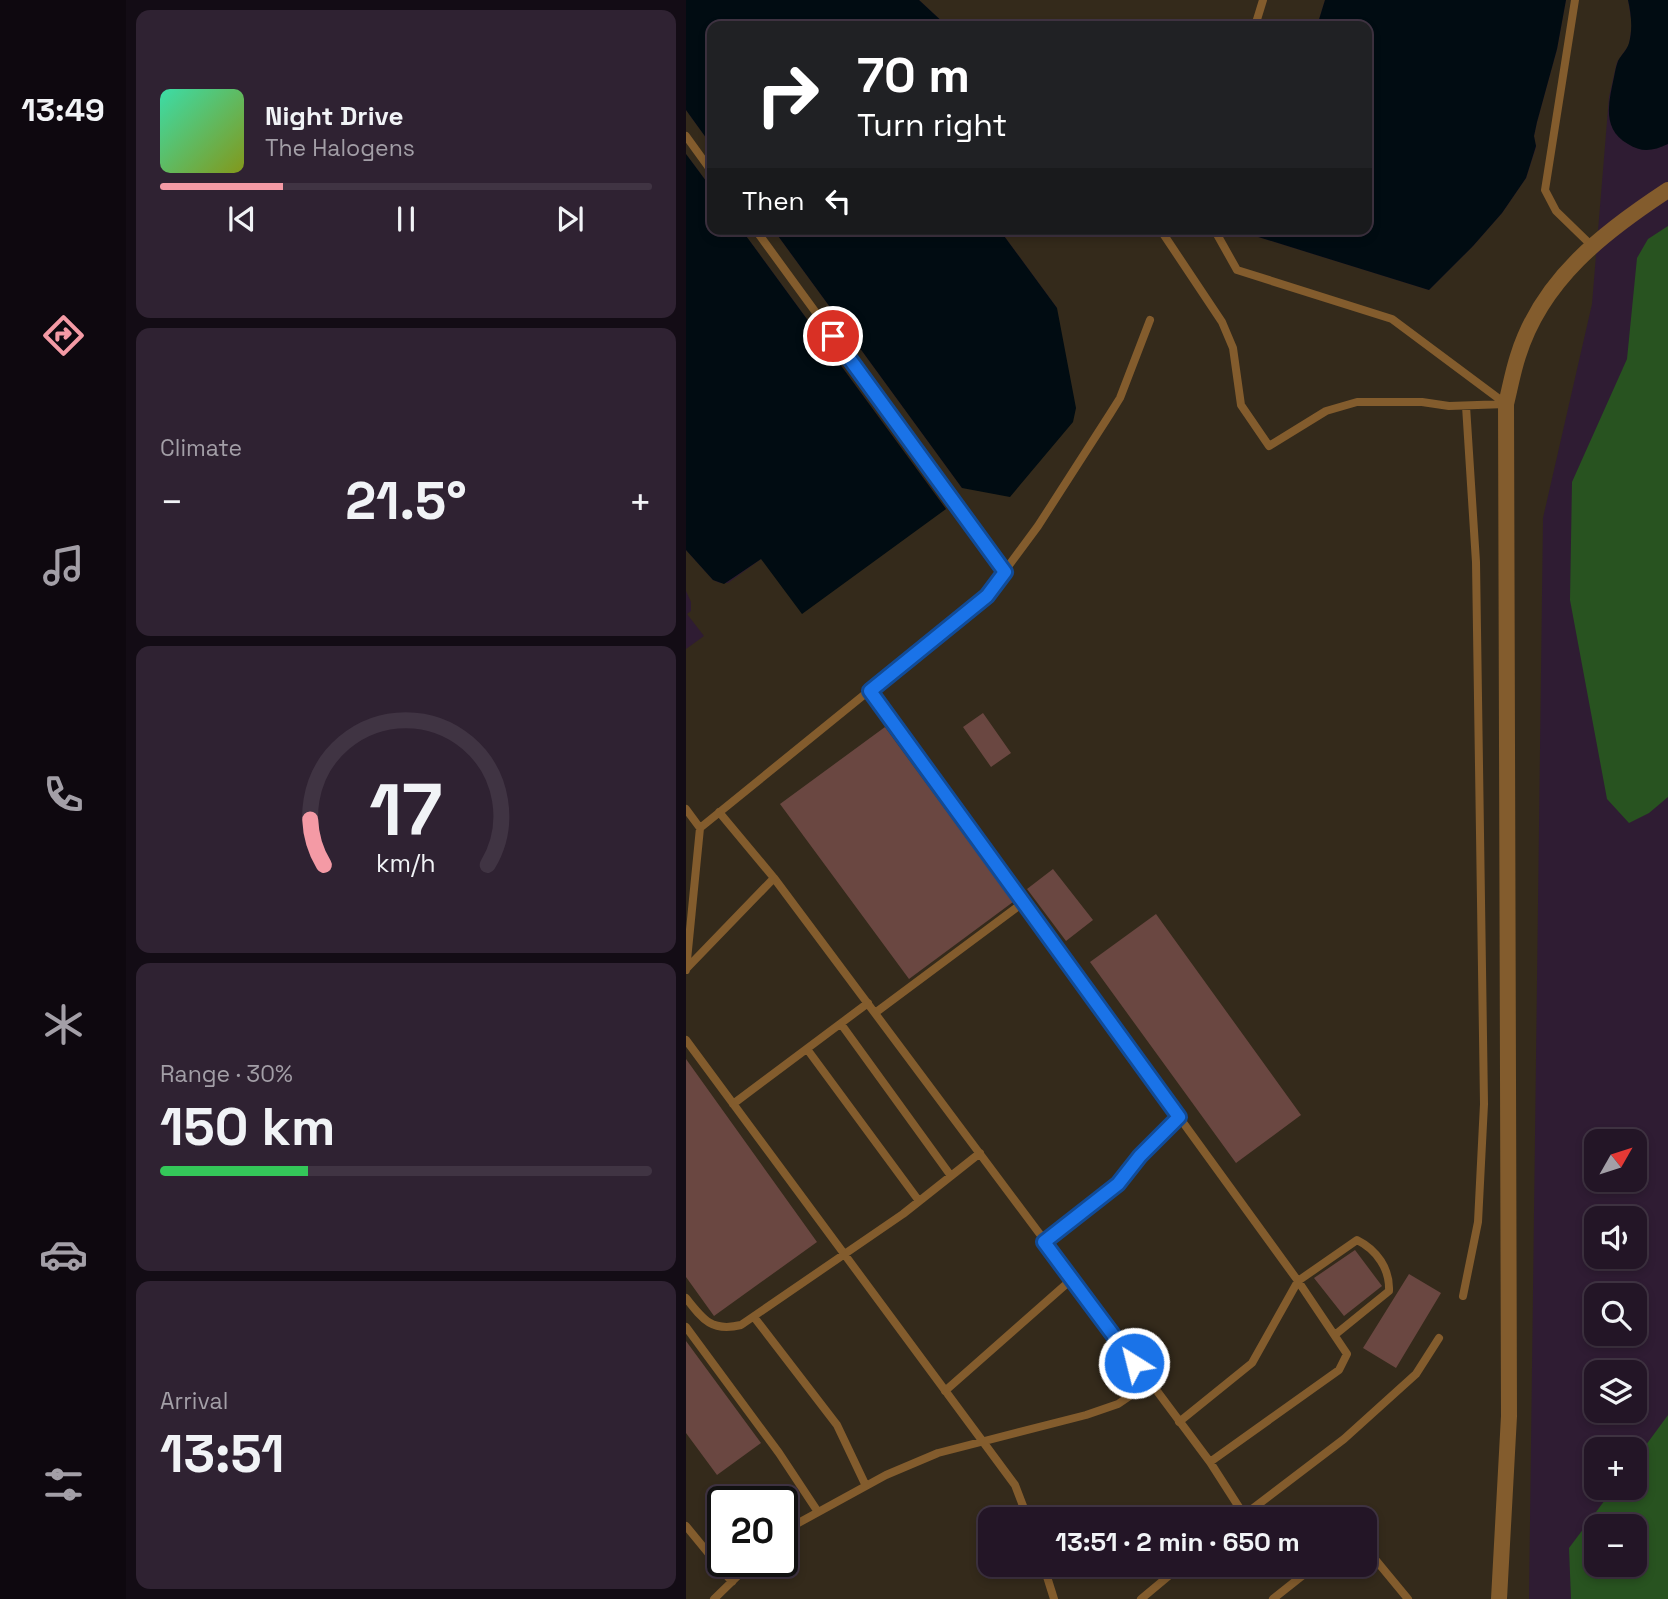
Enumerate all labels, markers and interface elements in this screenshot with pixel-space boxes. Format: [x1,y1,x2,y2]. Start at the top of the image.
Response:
text: 70 m [857,44,970,106]
icon: right [742,49,833,140]
text: 13:49 [21,90,105,130]
text: Night Drive [265,99,403,133]
text: Turn right [857,105,1007,145]
text: The Halogens [265,133,415,163]
icon: left [819,182,857,220]
text: Then [742,184,805,218]
icon: previous [223,200,261,238]
icon: pause [387,200,425,238]
icon: next [551,200,589,238]
pin [803,306,863,366]
icon: directions [39,311,88,360]
icon: arrive [814,317,852,355]
text: Climate [160,433,242,463]
text: 21.5° [345,468,467,534]
text: − [160,478,184,526]
text: + [628,478,652,526]
icon: music [39,541,88,590]
text: 17 [369,764,443,857]
icon: phone [39,770,88,819]
text: km/h [376,847,436,879]
icon: climate [39,1000,88,1049]
text: Range · 30% [160,1059,293,1089]
text: 150 km [160,1094,335,1160]
north arrow [1584,1129,1647,1192]
map controls [1584,1129,1647,1577]
button: sound [1584,1206,1647,1269]
icon: car [39,1230,88,1279]
button: search [1584,1283,1647,1346]
position arrow [1097,1326,1171,1400]
button: layers [1584,1360,1647,1423]
text: Arrival [160,1386,228,1416]
text: 13:51 [160,1421,284,1487]
button: + [1584,1437,1647,1500]
icon: filters [39,1460,88,1509]
speed limit sign: 20 [707,1486,798,1577]
button: − [1584,1514,1647,1577]
text: 13:51 · 2 min · 650 m [1055,1525,1300,1559]

